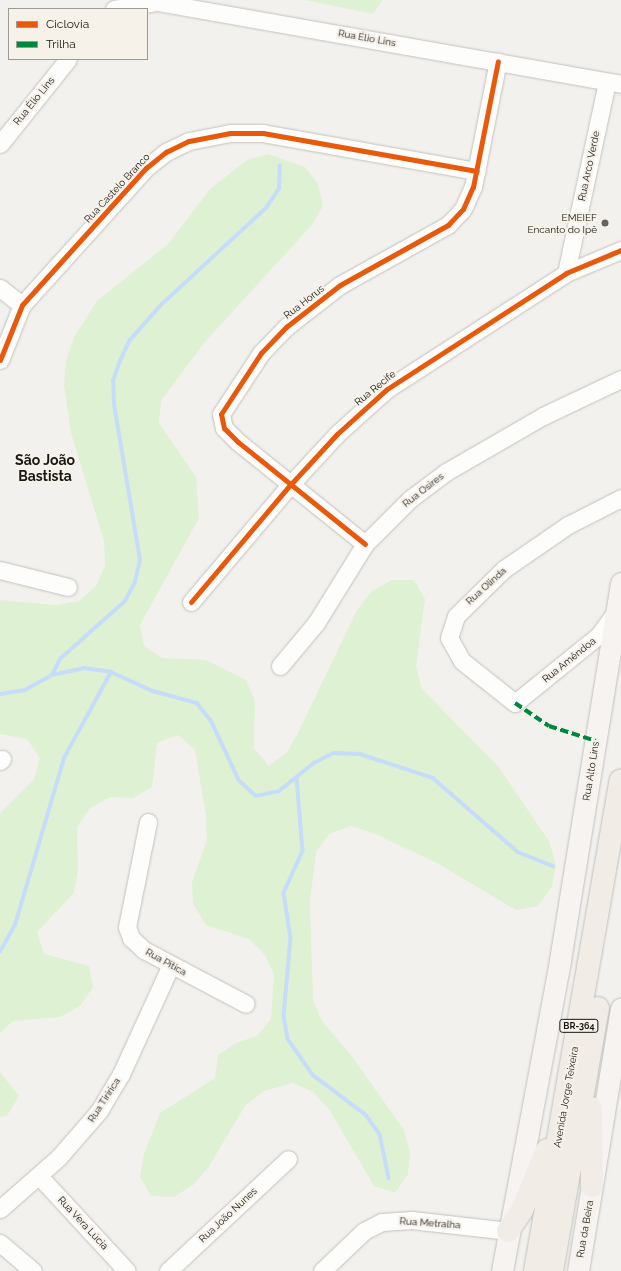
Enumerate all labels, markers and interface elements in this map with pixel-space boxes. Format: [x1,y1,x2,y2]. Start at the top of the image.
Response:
legend [8,8,148,60]
text: Ciclovia [46,17,89,31]
street label: Rua Élio Lins [337,27,397,49]
text: Trilha [46,37,76,51]
street label: Rua Élio Lins [11,74,57,128]
street label: Rua Arco Verde [576,130,602,202]
street label: Rua Castelo Branco [82,151,152,225]
place label: EMEIEF Encanto do Ipê [527,211,597,234]
marker: EMEIEF Encanto do Ipê [600,218,610,228]
street label: Rua Horus [281,283,327,321]
street label: Rua Recife [352,368,398,408]
district label: São João Bastista [15,452,75,484]
street label: Rua Osires [400,470,446,510]
street label: Rua Olinda [463,565,509,607]
street label: Rua Amêndoa [540,635,598,685]
street label: Rua Alto Lins [580,740,602,802]
street label: Rua Pitica [143,946,189,978]
road number: BR-364 [559,1019,599,1033]
street label: Avenida Jorge Teixeira [551,1045,581,1149]
street label: Rua Tiririca [85,1075,123,1125]
street label: Rua João Nunes [196,1185,260,1245]
street label: Rua Vera Lúcia [55,1194,111,1252]
street label: Rua da Beira [574,1199,596,1259]
street label: Rua Metralha [399,1215,461,1231]

